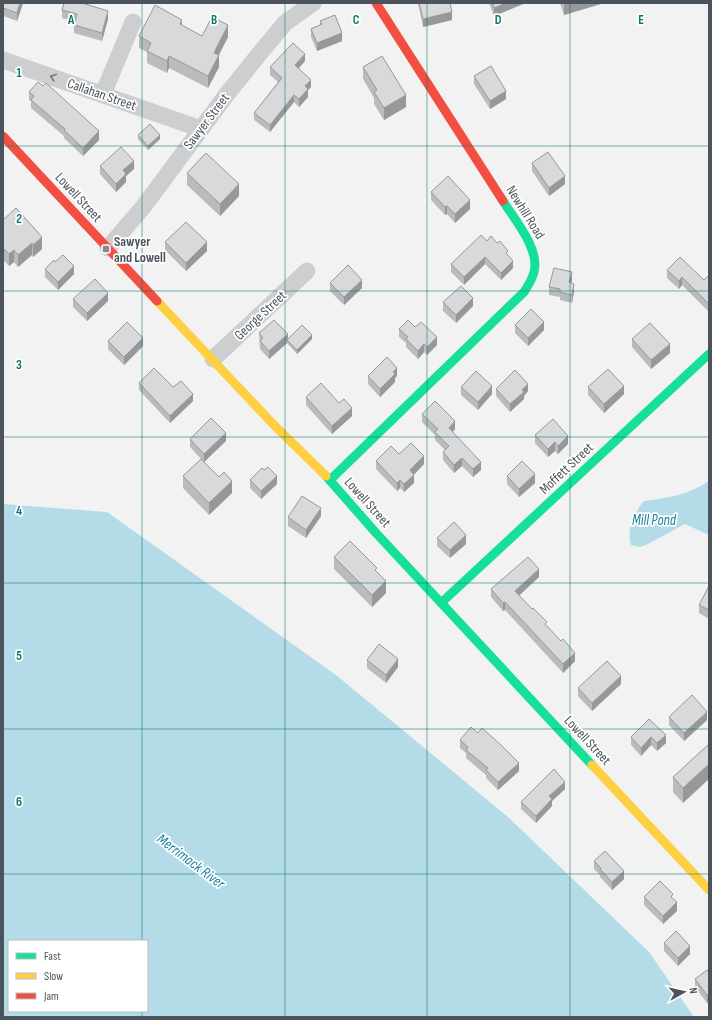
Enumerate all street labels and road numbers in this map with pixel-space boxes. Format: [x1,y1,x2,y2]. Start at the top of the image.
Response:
street label: Callahan Street [65,75,138,114]
street label: Sawyer Street [180,90,233,153]
street label: Lowell Street [52,169,106,226]
street label: Newhill Road [502,182,549,242]
street label: George Street [231,287,290,344]
street label: Moffett Street [536,439,597,498]
street label: Lowell Street [341,474,394,531]
street label: Lowell Street [561,712,615,769]

